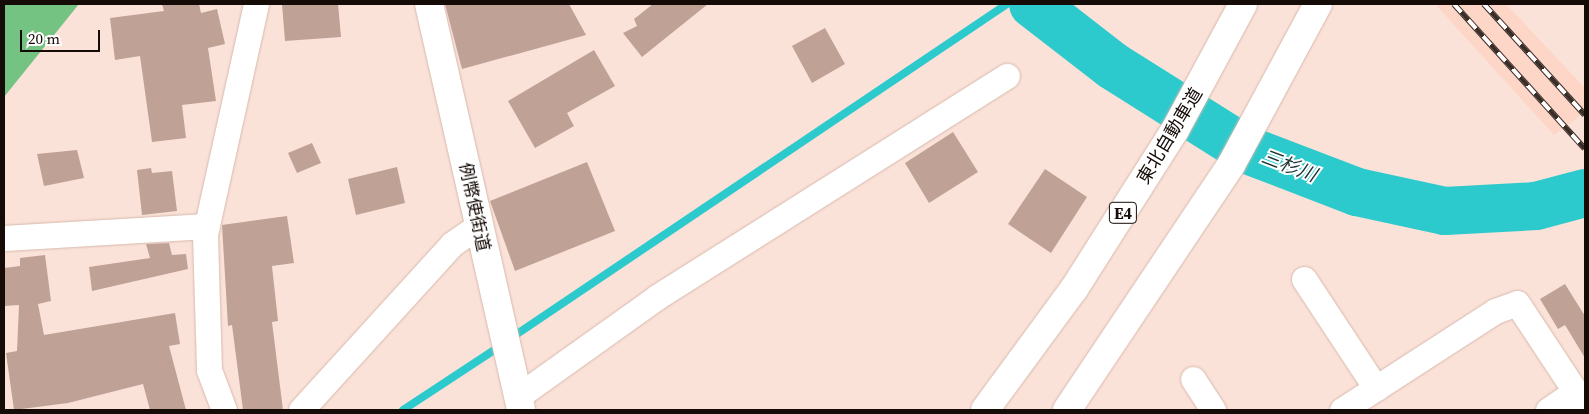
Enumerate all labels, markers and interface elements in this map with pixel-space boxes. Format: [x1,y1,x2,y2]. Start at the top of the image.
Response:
scale bar [22,20,102,52]
text: 20 m [28,28,60,49]
street label: 東北自動車道 [1133,84,1207,188]
water label: 三杉川 [1258,145,1320,187]
street label: 例幣使街道 [454,161,494,253]
road number: E4 [1108,200,1138,227]

